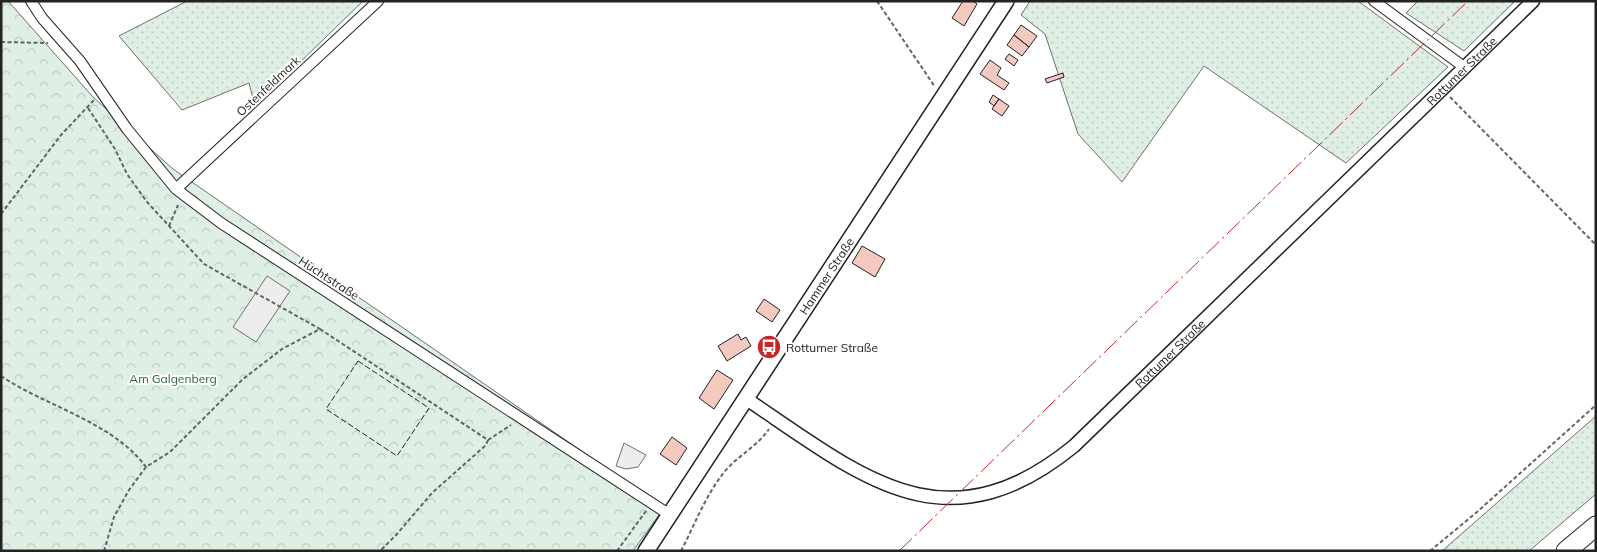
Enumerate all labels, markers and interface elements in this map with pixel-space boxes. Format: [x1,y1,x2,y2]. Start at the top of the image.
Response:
street label: Rottumer Straße [1423,33,1500,108]
street label: Ostenfeldmark [233,52,304,119]
street label: Hammer Straße [796,234,857,317]
street label: Hüchtstraße [296,253,362,303]
street label: Rottumer Straße [1132,316,1208,391]
bus stop icon: Rottumer Straße [756,334,782,360]
place label: Rottumer Straße [786,340,878,355]
park label: Am Galgenberg [129,371,217,386]

